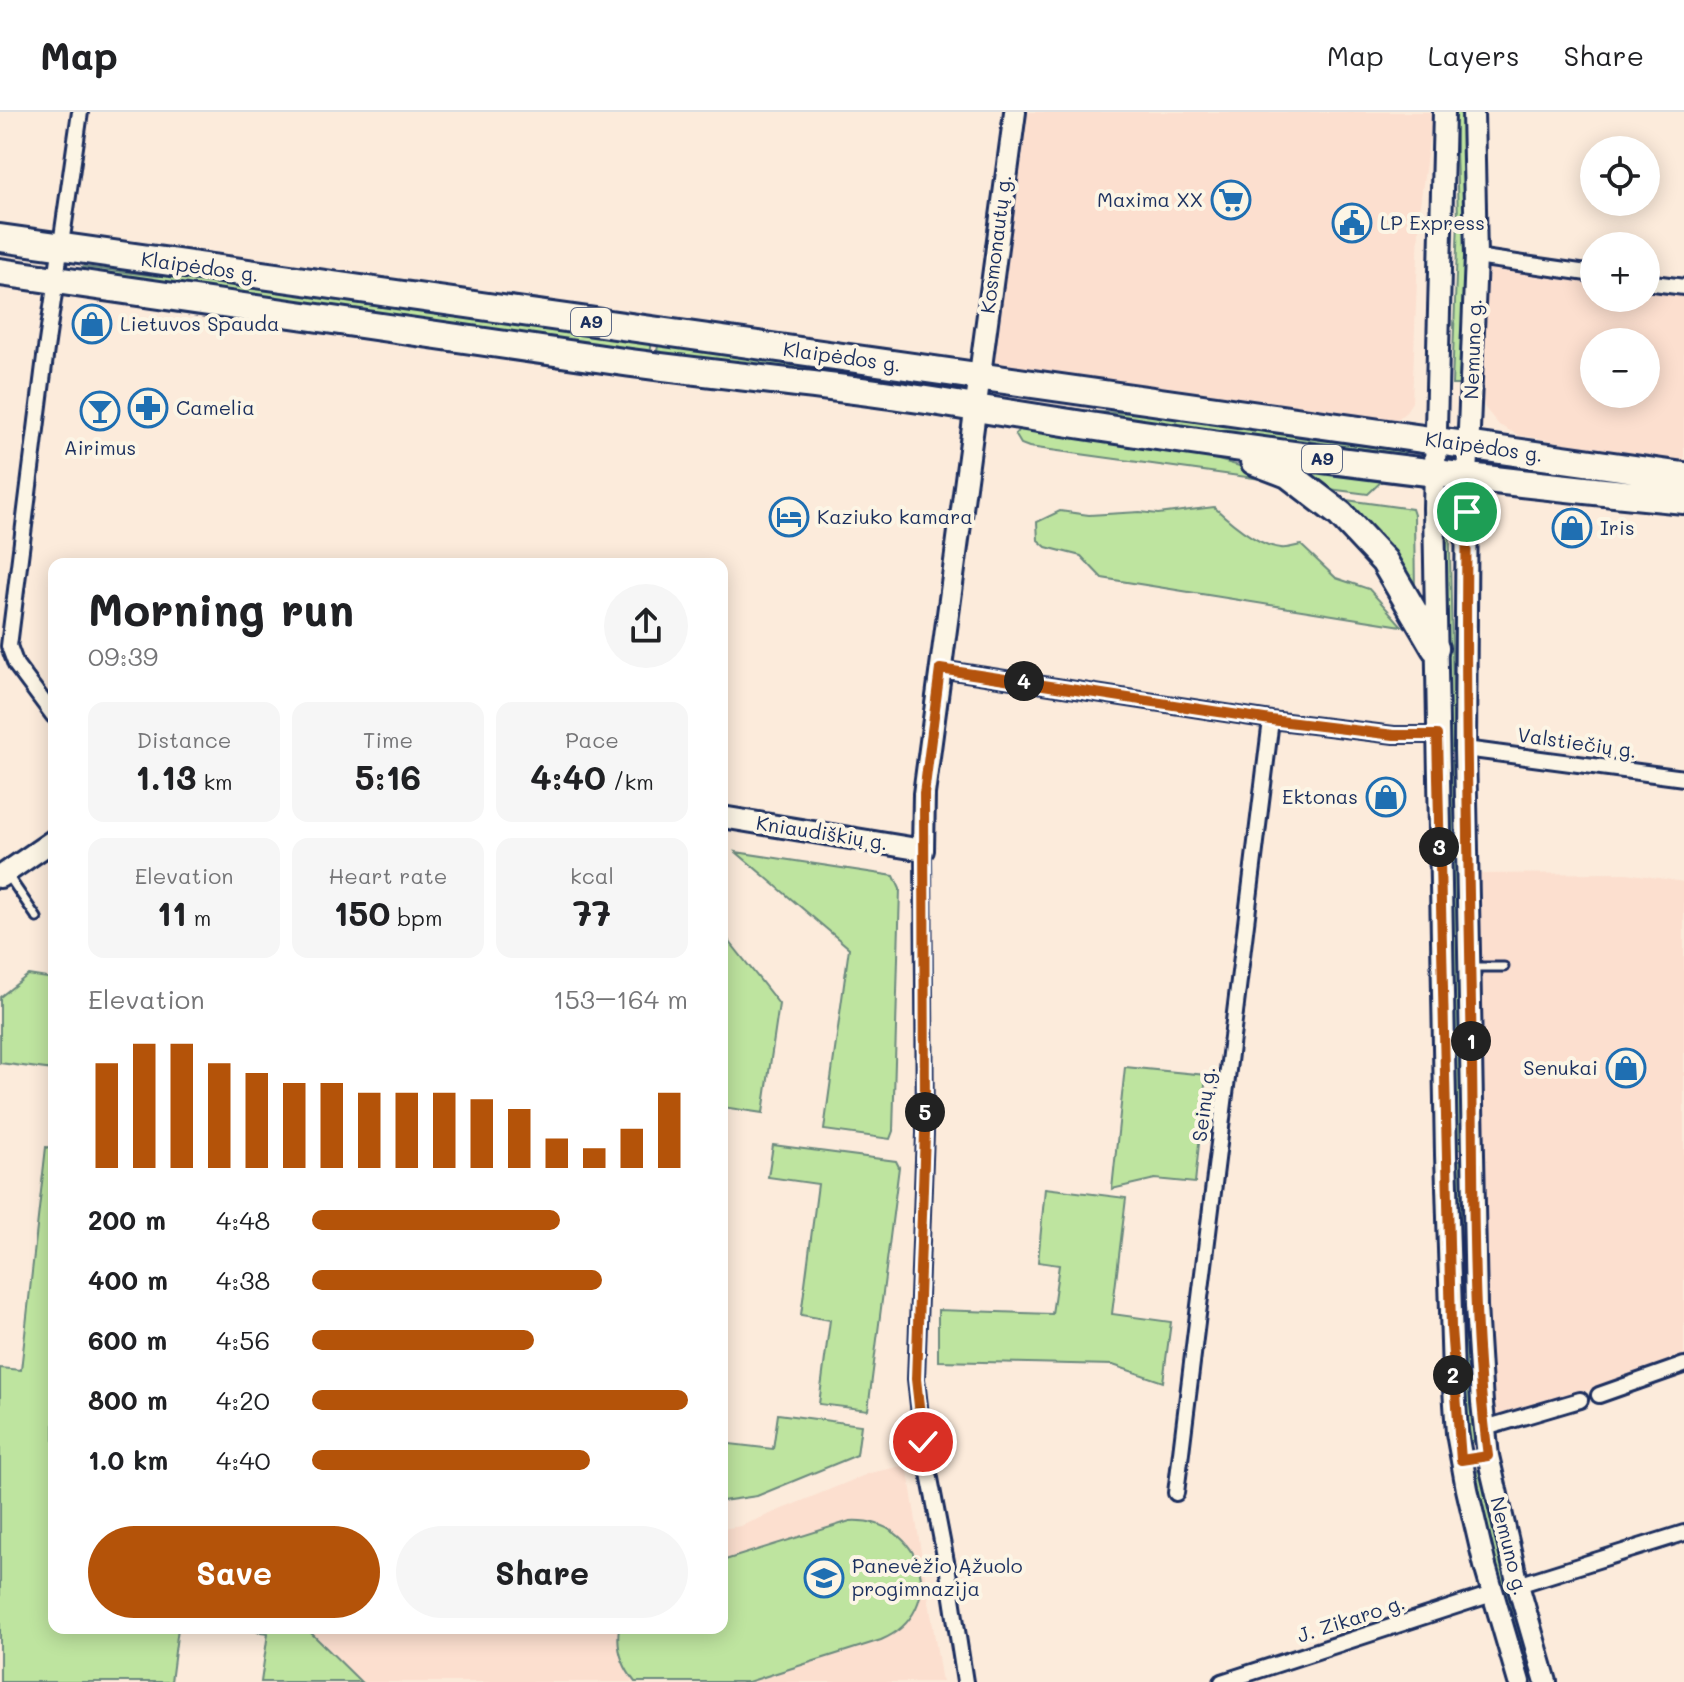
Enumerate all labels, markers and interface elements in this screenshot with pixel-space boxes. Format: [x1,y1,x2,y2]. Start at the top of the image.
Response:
text: Map [40,30,118,80]
text: Map [1327,37,1384,73]
text: Layers [1428,37,1520,73]
text: Share [1564,37,1644,73]
map controls [1580,136,1660,408]
button: locate [1580,136,1660,216]
street label: Kosmonautų g. [974,173,1016,315]
supermarket icon: Maxima XX [1210,179,1252,221]
place label: Maxima XX [1097,186,1203,212]
public building icon: LP Express [1331,202,1373,244]
place label: LP Express [1380,209,1485,235]
button: + [1580,232,1660,312]
street label: Klaipėdos g. [140,245,261,287]
street label: Nemuno g. [1457,298,1487,400]
shop icon: Lietuvos Spauda [71,303,113,345]
road number: A9 [571,308,611,336]
place label: Lietuvos Spauda [120,310,279,336]
button: − [1580,328,1660,408]
street label: Klaipėdos g. [782,335,903,377]
pharmacy icon: Camelia [127,387,169,429]
bar icon: Airimus [79,390,121,432]
place label: Camelia [176,394,255,420]
street label: Klaipėdos g. [1424,425,1545,467]
place label: Airimus [64,434,136,460]
road number: A9 [1302,445,1342,473]
pin [1433,478,1501,546]
icon: arrive [1445,490,1489,534]
hotel icon: Kaziuko kamara [768,496,810,538]
place label: Kaziuko kamara [817,503,973,529]
shop icon: Iris [1551,507,1593,549]
place label: Iris [1600,514,1635,540]
text: Morning run [88,580,354,637]
button: share [604,584,688,668]
text: 09:39 [88,639,158,673]
pin: 4 [1004,661,1044,701]
text: 4 [1017,666,1031,695]
street label: Valstiečių g. [1516,721,1638,763]
text: Distance [137,725,231,754]
text: Time [363,725,413,754]
text: Pace [565,725,619,754]
text: 1.13 [135,754,196,799]
text: 5:16 [355,754,421,799]
text: 4:40 [530,754,606,799]
text: km [196,767,233,796]
text: /km [606,767,654,796]
shop icon: Ektonas [1365,776,1407,818]
place label: Ektonas [1282,783,1358,809]
street label: Kniaudiškių g. [755,809,890,855]
pin: 3 [1419,827,1459,867]
text: 3 [1432,832,1446,861]
text: Elevation [135,861,233,890]
text: Heart rate [329,861,447,890]
text: kcal [570,861,614,890]
text: 11 [157,890,187,935]
text: 150 [334,890,390,935]
text: 77 [573,890,611,935]
text: m [187,903,211,932]
text: bpm [390,903,442,932]
text: Elevation [88,982,205,1016]
text: 153–164 m [553,982,688,1016]
pin: 1 [1451,1021,1491,1061]
text: 1 [1466,1026,1476,1055]
shop icon: Senukai [1605,1047,1647,1089]
place label: Senukai [1523,1054,1598,1080]
street label: Seinų g. [1185,1065,1221,1143]
pin: 5 [905,1092,945,1132]
text: 5 [919,1097,931,1126]
text: 200 m [88,1203,166,1237]
text: 4:48 [216,1203,270,1237]
text: 400 m [88,1263,168,1297]
text: 4:38 [216,1263,270,1297]
text: 600 m [88,1323,167,1357]
text: 4:56 [216,1323,270,1357]
pin: 2 [1433,1355,1473,1395]
text: 2 [1447,1360,1459,1389]
text: 800 m [88,1383,168,1417]
text: 4:20 [216,1383,270,1417]
pin [889,1408,957,1476]
icon: check [901,1420,945,1464]
text: 1.0 km [88,1443,168,1477]
text: 4:40 [216,1443,271,1477]
street label: Nemuno g. [1485,1494,1535,1598]
button: Save [88,1526,380,1618]
button: Share [396,1526,688,1618]
place label: Panevėžio Ąžuolo progimnazija [852,1552,1023,1601]
school or university icon: Panevėžio Ąžuolo progimnazija [803,1557,845,1599]
street label: J. Zikaro g. [1294,1588,1408,1648]

